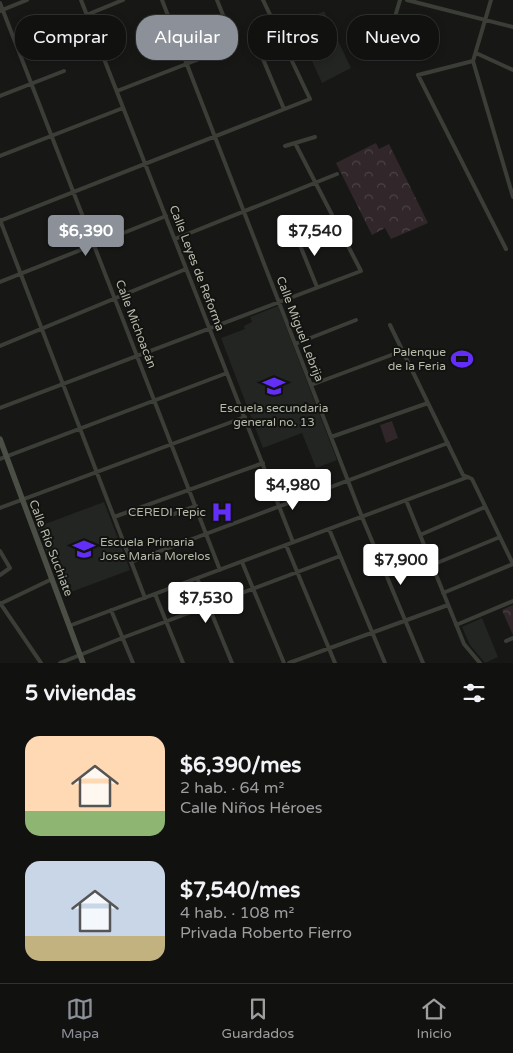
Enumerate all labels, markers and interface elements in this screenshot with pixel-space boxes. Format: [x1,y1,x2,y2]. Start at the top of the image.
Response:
chip: Comprar [15,15,126,60]
chip: Alquilar [136,15,238,60]
chip: Filtros [248,15,337,60]
chip: Nuevo [347,15,439,60]
street label: Calle Leyes de Reforma [167,203,227,333]
pin: $6,390 [45,214,127,257]
pin: $7,540 [274,214,356,257]
text: $6,390 [59,221,113,241]
text: $7,540 [288,221,342,241]
street label: Calle Miguel Lebrija [273,274,327,384]
street label: Calle Michoacán [113,278,159,370]
place label: Palenque de la Feria [388,345,446,373]
sports icon: Palenque de la Feria [449,346,475,372]
school or university icon: Escuela secundaria general no. 13 [261,373,287,399]
place label: Escuela secundaria general no. 13 [220,401,328,429]
pin: $4,980 [252,468,334,511]
text: $4,980 [266,475,320,495]
street label: Calle Río Suchiate [26,498,76,598]
hospital icon: CEREDI Tepic [209,499,235,525]
place label: CEREDI Tepic [128,505,206,519]
place label: Escuela Primaria Jose Maria Morelos [100,535,211,563]
school or university icon: Escuela Primaria Jose Maria Morelos [71,536,97,562]
pin: $7,900 [360,544,442,586]
text: $7,900 [374,550,428,570]
pin: $7,530 [165,582,247,624]
text: $7,530 [179,588,233,608]
icon: filters [460,679,488,707]
text: 5 viviendas [25,681,136,706]
text: $6,390/mes [180,753,301,778]
icon: home [65,756,125,816]
text: 2 hab. · 64 m² [180,778,284,798]
text: Calle Niños Héroes [180,798,323,818]
text: $7,540/mes [180,878,300,903]
icon: home [65,881,125,941]
text: 4 hab. · 108 m² [180,903,294,923]
text: Privada Roberto Fierro [180,923,352,943]
tab: Mapa [61,995,99,1042]
tab: Guardados [221,995,294,1042]
tab: Inicio [417,995,452,1042]

